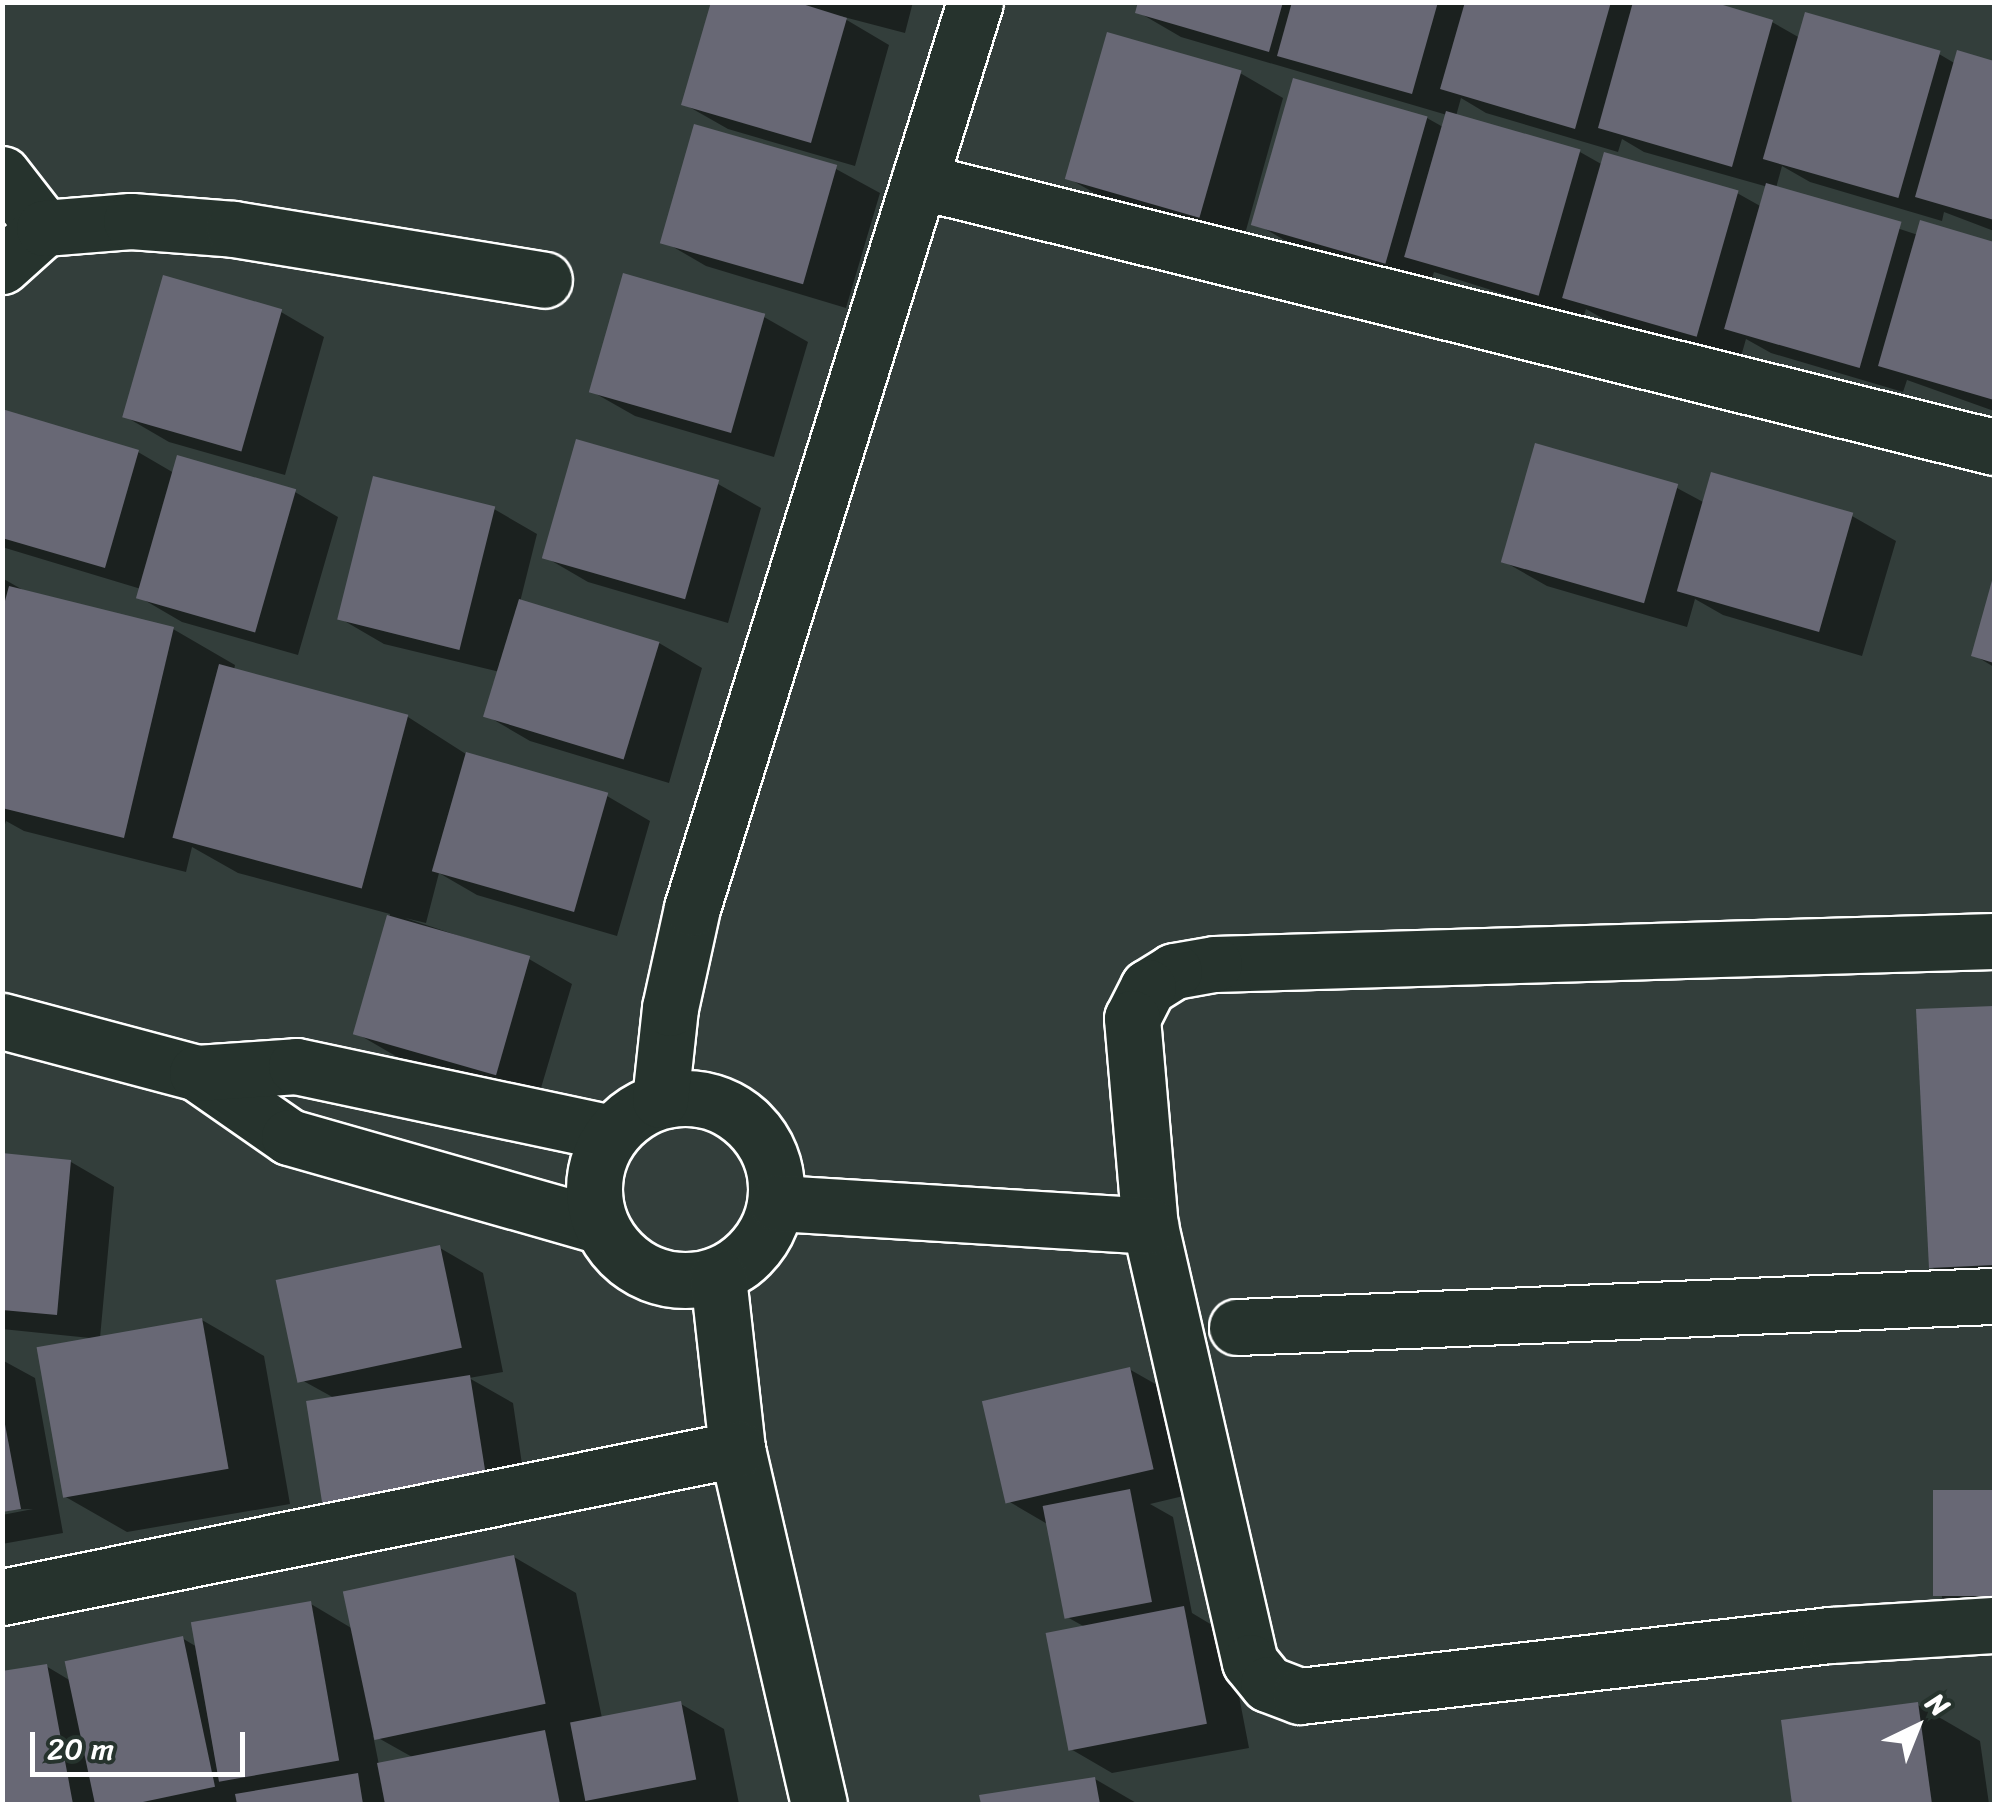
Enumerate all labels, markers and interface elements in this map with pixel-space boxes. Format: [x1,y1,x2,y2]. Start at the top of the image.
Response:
north arrow [1867,1677,1967,1777]
text: N [1914,1680,1962,1729]
scale bar [35,1712,250,1774]
text: 20 m [47,1722,114,1776]

